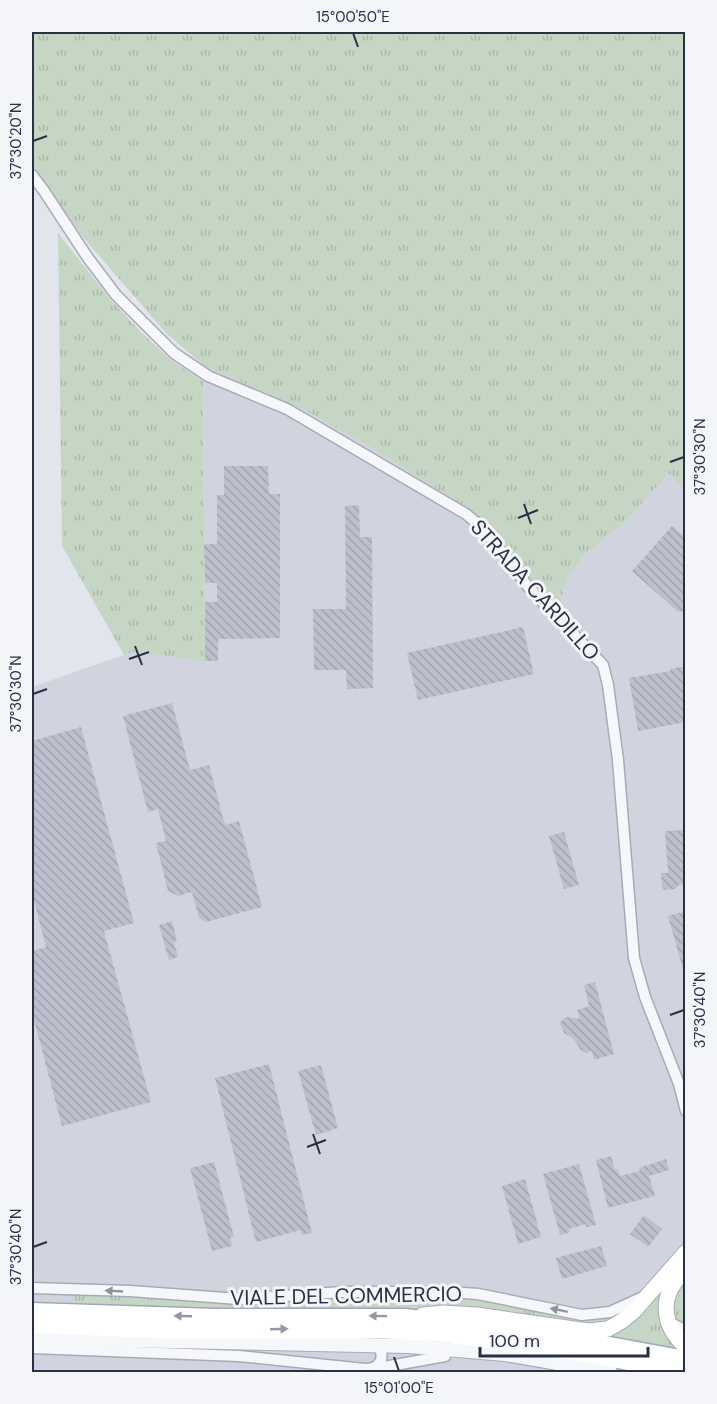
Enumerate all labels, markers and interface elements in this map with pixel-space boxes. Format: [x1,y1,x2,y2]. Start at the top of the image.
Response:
text: 15°00'50"E [316,7,390,27]
text: 37°30'20"N [6,103,26,179]
text: 37°30'30"N [690,418,710,496]
street label: STRADA CARDILLO [464,514,606,666]
text: 37°30'30"N [6,655,26,733]
text: 37°30'40"N [690,972,710,1048]
text: 37°30'40"N [6,1209,26,1285]
street label: VIALE DEL COMMERCIO [230,1280,462,1312]
one-way arrow [104,1286,123,1295]
one-way arrow [549,1305,568,1315]
one-way arrow [174,1311,193,1321]
one-way arrow [369,1311,388,1321]
scale bar [480,1320,648,1358]
one-way arrow [269,1325,288,1334]
text: 100 m [489,1329,540,1353]
text: 15°01'00"E [364,1378,434,1398]

